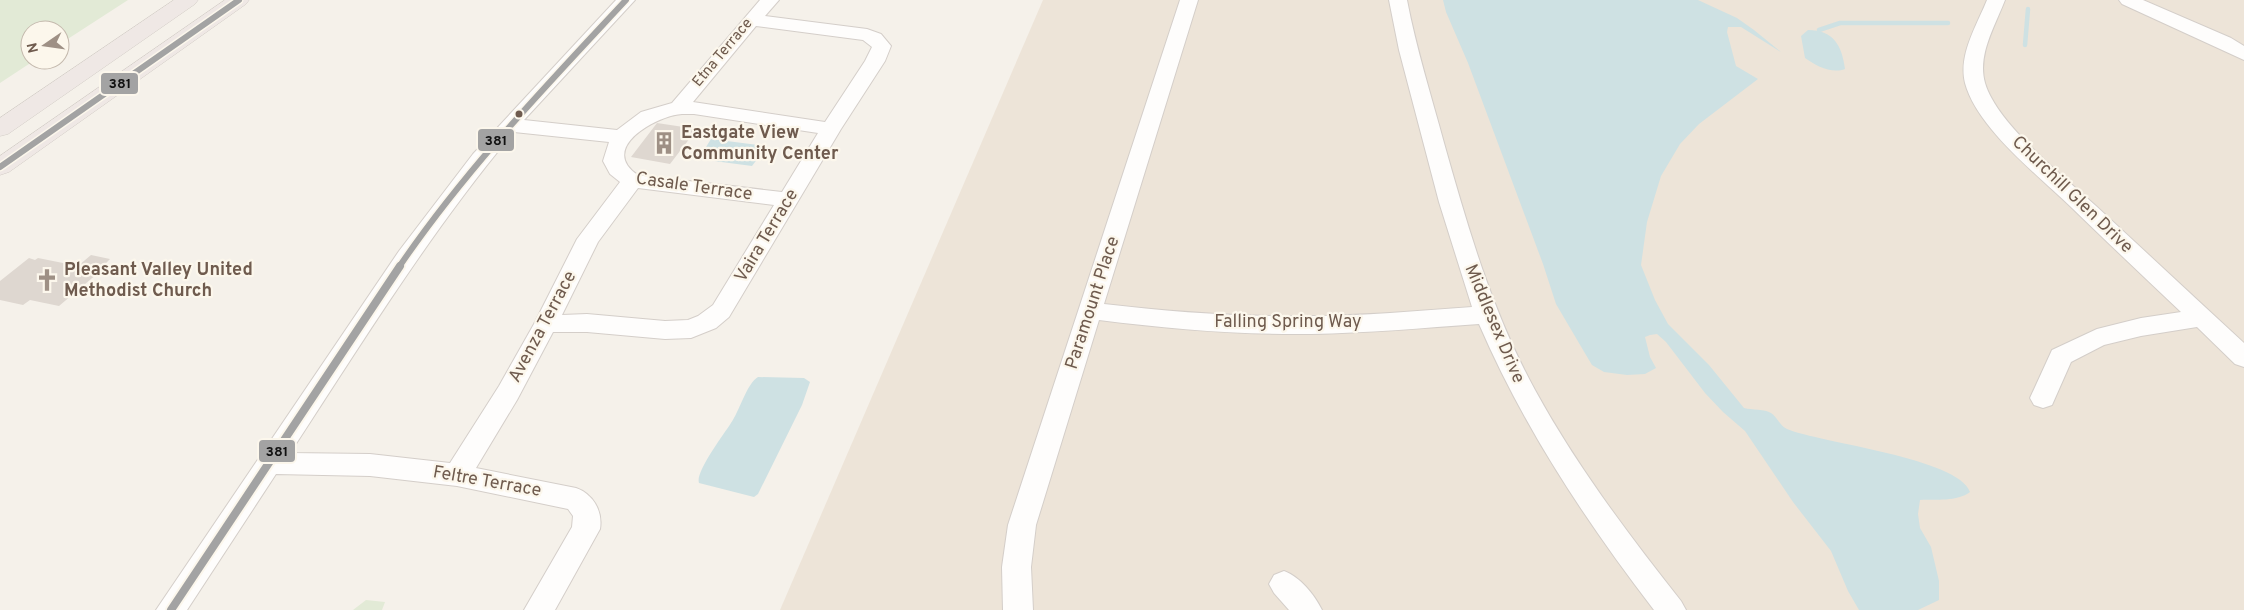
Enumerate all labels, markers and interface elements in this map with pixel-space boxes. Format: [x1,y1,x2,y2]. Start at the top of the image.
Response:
street label: Etna Terrace [689,15,757,91]
north arrow [20,20,70,70]
text: N [24,41,43,54]
line badge: 381 [100,72,139,95]
text: 381 [109,76,131,93]
unlabelled marker [514,109,524,119]
place label: Eastgate View Community Center [681,122,839,166]
line badge: 381 [477,128,515,152]
building icon: Eastgate View Community Center [651,130,677,156]
street label: Churchill Glen Drive [2006,131,2138,259]
text: 381 [485,133,507,150]
street label: Casale Terrace [634,167,754,207]
street label: Vaira Terrace [730,185,804,287]
street label: Paramount Place [1061,234,1125,372]
place label: Pleasant Valley United Methodist Church [64,259,253,303]
street label: Middlesex Drive [1459,261,1529,387]
church icon: Pleasant Valley United Methodist Church [34,267,60,293]
street label: Avenza Terrace [504,267,582,387]
street label: Falling Spring Way [1214,311,1362,334]
line badge: 381 [258,439,296,463]
text: 381 [266,444,288,461]
street label: Feltre Terrace [431,461,543,503]

